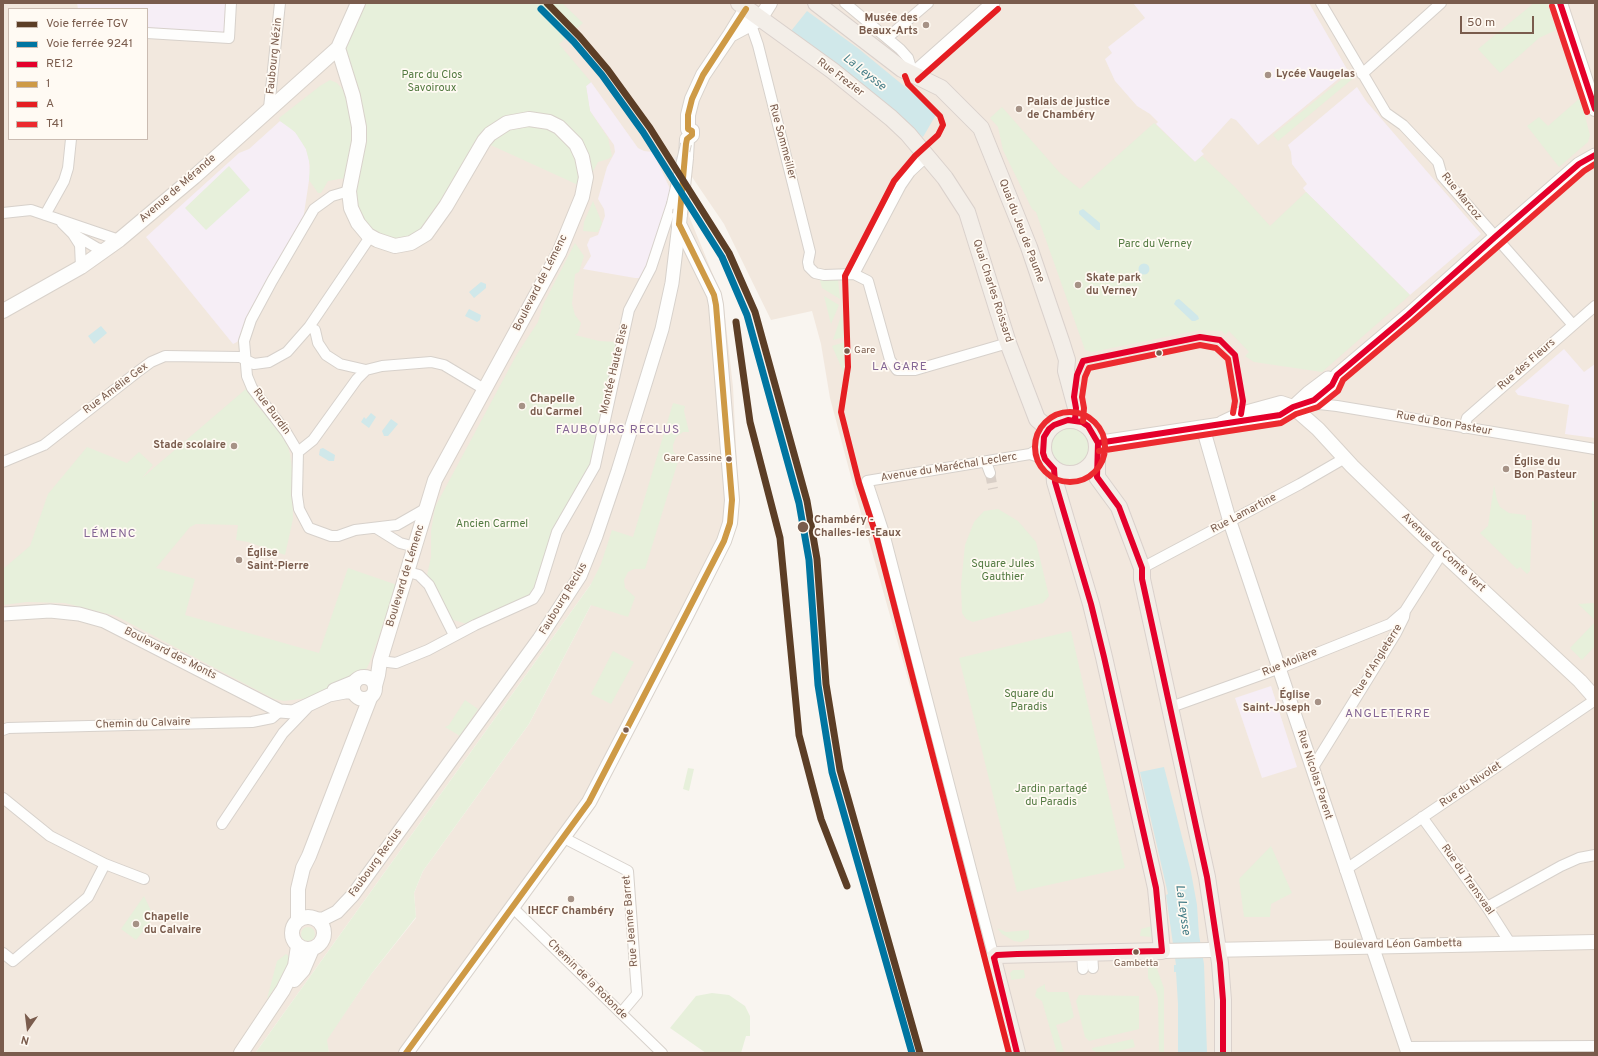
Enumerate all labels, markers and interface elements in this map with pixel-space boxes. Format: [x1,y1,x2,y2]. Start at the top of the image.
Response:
legend [8,8,148,140]
scale bar [1462,8,1536,34]
place label: Musée des Beaux-Arts [859,12,918,38]
text: 50 m [1467,15,1495,31]
text: Voie ferrée TGV [46,16,128,32]
street label: Faubourg Nézin [264,17,286,95]
marker: Musée des Beaux-Arts [921,20,931,30]
text: Voie ferrée 9241 [46,36,133,52]
water label: La Leysse [840,52,888,94]
text: RE12 [46,56,73,72]
street label: Rue Frezier [814,56,866,100]
place label: Lycée Vaugelas [1276,68,1355,82]
park label: Parc du Clos Savoiroux [402,69,462,95]
marker: Lycée Vaugelas [1263,70,1273,80]
text: 1 [46,76,50,92]
text: A [46,96,54,112]
place label: Palais de justice de Chambéry [1027,96,1110,122]
street label: Rue Sommeiller [766,103,798,181]
marker: Palais de justice de Chambéry [1014,104,1024,114]
text: T41 [46,116,64,132]
street label: Avenue de Mérande [137,152,219,226]
street label: Rue Marcoz [1438,171,1484,223]
street label: Quai du Jeu de Paume [995,177,1047,285]
street label: Boulevard de Lémenc [511,233,571,333]
street label: Quai Charles Roissard [969,238,1015,344]
park label: Parc du Verney [1118,238,1192,252]
place label: Skate park du Verney [1086,272,1141,298]
marker: Skate park du Verney [1073,280,1083,290]
street label: Montée Haute Bise [598,323,632,415]
street label: Rue des Fleurs [1495,336,1559,394]
place label: Gare [854,345,875,357]
marker: Gare [842,346,852,356]
unlabelled marker [1154,348,1164,358]
street label: Rue Amélie Gex [81,360,151,418]
district label: LA GARE [872,361,928,375]
street label: Rue Burdin [249,386,293,438]
place label: Chapelle du Carmel [530,393,582,419]
marker: Chapelle du Carmel [517,401,527,411]
street label: Rue du Bon Pasteur [1395,409,1493,439]
district label: FAUBOURG RECLUS [556,424,680,438]
place label: Stade scolaire [153,439,226,453]
marker: Stade scolaire [229,441,239,451]
street label: Avenue du Maréchal Leclerc [880,451,1018,485]
place label: Gare Cassine [664,453,722,465]
marker: Gare Cassine [724,454,734,464]
place label: Église du Bon Pasteur [1514,456,1577,482]
marker: Église du Bon Pasteur [1501,464,1511,474]
street label: Rue Lamartine [1209,491,1279,537]
street label: Avenue du Comte Vert [1398,511,1488,595]
place label: Chambéry - Challes-les-Eaux [814,514,901,540]
park label: Ancien Carmel [456,518,528,532]
marker: Chambéry - Challes-les-Eaux [796,520,810,534]
street label: Boulevard de Lémenc [384,523,428,629]
district label: LÉMENC [84,528,136,542]
place label: Église Saint-Pierre [247,547,309,573]
marker: Église Saint-Pierre [234,555,244,565]
park label: Square Jules Gauthier [971,558,1035,584]
street label: Faubourg Reclus [537,561,591,637]
street label: Rue d'Angleterre [1350,622,1406,700]
street label: Boulevard des Monts [121,625,219,683]
street label: Rue Molière [1260,646,1320,680]
park label: Square du Paradis [1004,688,1054,714]
place label: Église Saint-Joseph [1243,689,1310,715]
marker: Église Saint-Joseph [1313,697,1323,707]
district label: ANGLETERRE [1345,708,1431,722]
street label: Chemin du Calvaire [95,716,191,732]
unlabelled marker [621,725,631,735]
street label: Rue Nicolas Parent [1293,729,1335,821]
street label: Rue du Nivolet [1438,759,1504,811]
park label: Jardin partagé du Paradis [1015,783,1087,809]
street label: Faubourg Reclus [347,826,405,900]
street label: Rue du Transvaal [1438,842,1496,918]
street label: Rue Jeanne Barret [620,874,642,968]
water label: La Leysse [1171,884,1193,936]
marker: IHECF Chambéry [566,894,576,904]
place label: IHECF Chambéry [528,905,614,919]
place label: Chapelle du Calvaire [144,911,202,937]
marker: Chapelle du Calvaire [131,919,141,929]
street label: Chemin de la Rotonde [544,937,630,1023]
street label: Boulevard Léon Gambetta [1334,937,1462,953]
marker: Gambetta [1131,947,1141,957]
place label: Gambetta [1114,958,1158,970]
north arrow [8,1008,48,1048]
text: N [20,1032,31,1047]

